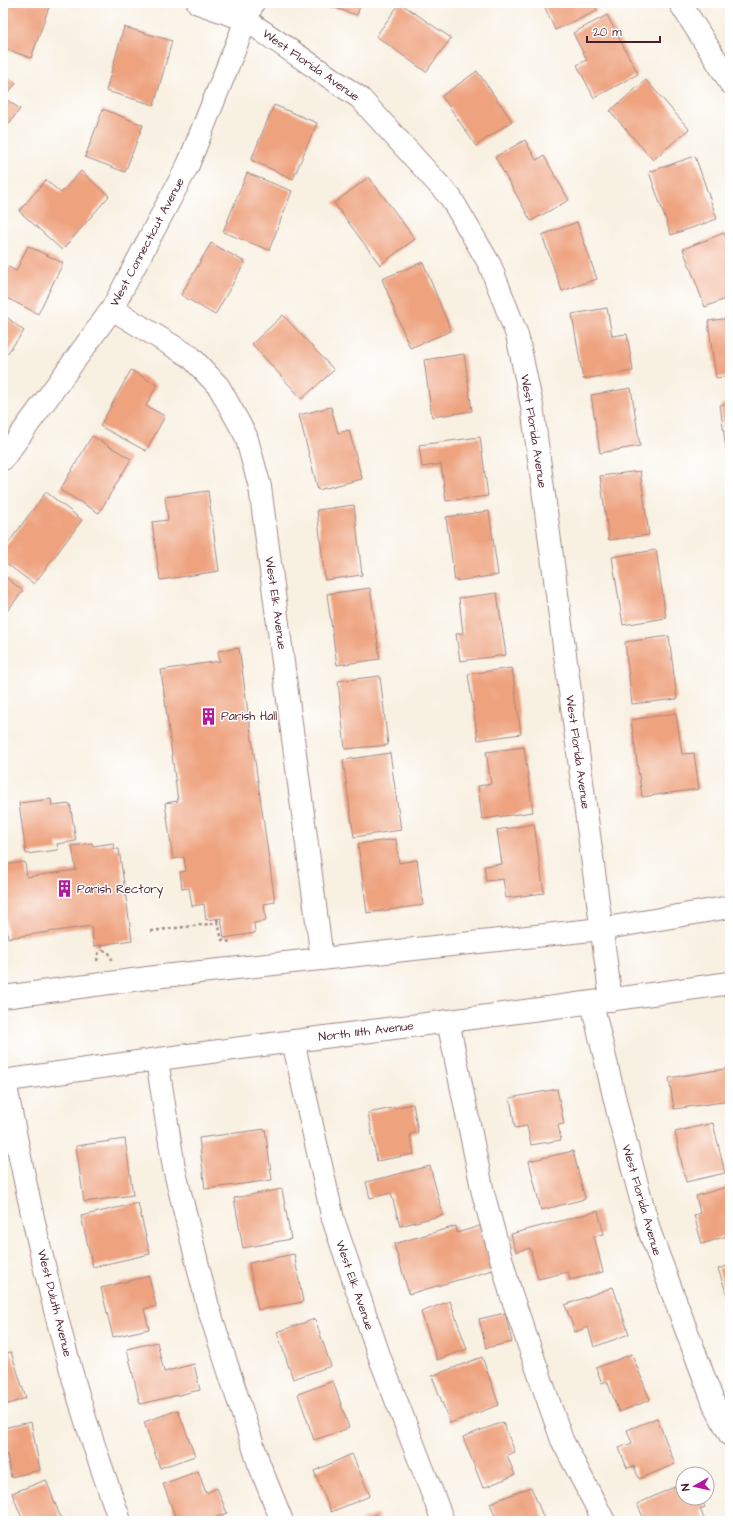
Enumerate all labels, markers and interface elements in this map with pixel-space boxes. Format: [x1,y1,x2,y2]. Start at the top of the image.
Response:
scale bar [587,18,660,44]
text: 20 m [593,24,622,41]
street label: West Florida Avenue [259,25,363,106]
street label: West Connecticut Avenue [106,174,189,310]
street label: West Florida Avenue [516,373,551,490]
street label: West Elk Avenue [261,556,291,651]
street label: West Florida Avenue [561,694,594,811]
building icon: Parish Hall [198,706,218,726]
place label: Parish Hall [221,708,277,725]
building icon: Parish Rectory [54,879,74,899]
place label: Parish Rectory [77,881,164,899]
street label: North 111th Avenue [318,1017,415,1046]
street label: West Florida Avenue [618,1143,666,1258]
street label: West Elk Avenue [331,1238,378,1333]
street label: West Duluth Avenue [33,1248,76,1359]
north arrow [675,1466,715,1506]
text: N [678,1483,694,1492]

